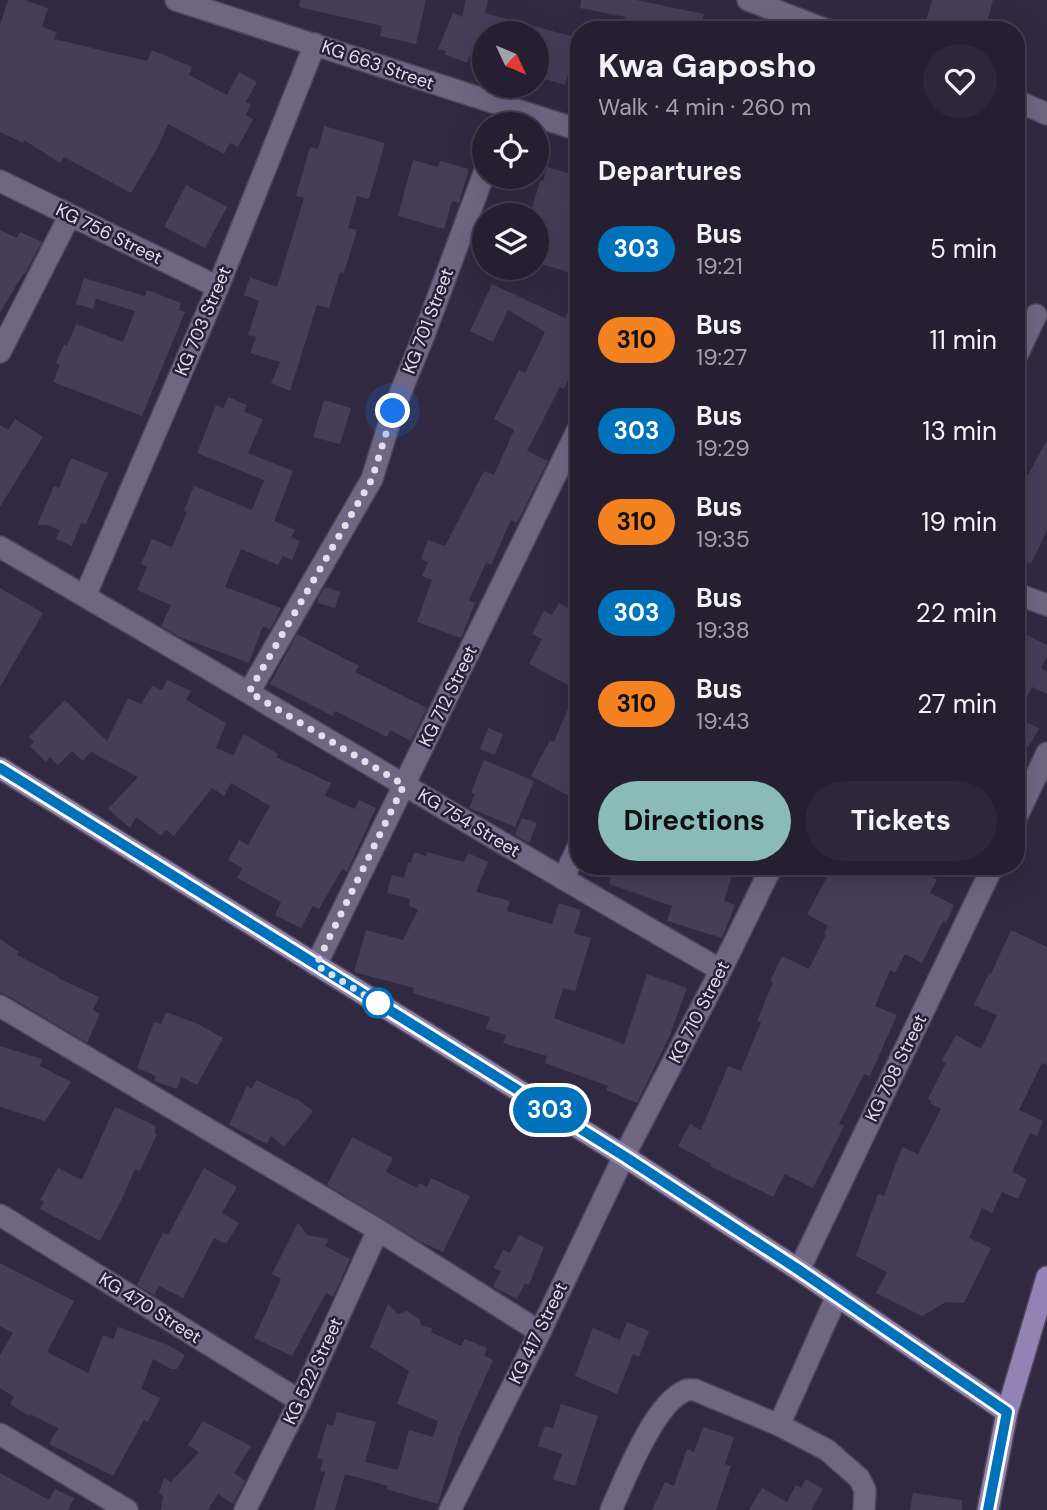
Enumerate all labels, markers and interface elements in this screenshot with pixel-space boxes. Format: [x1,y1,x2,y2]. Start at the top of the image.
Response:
north arrow [472,21,550,98]
map controls [472,21,549,280]
street label: KG 663 Street [319,35,437,95]
text: Kwa Gaposho [598,44,817,87]
button: heart [923,44,997,118]
text: Walk · 4 min · 260 m [598,92,811,122]
button: locate [472,112,549,189]
text: Departures [598,154,742,188]
street label: KG 756 Street [52,198,166,270]
button: layers [472,203,549,280]
text: Bus [696,217,742,251]
text: 5 min [930,232,997,266]
text: 303 [614,233,659,264]
text: 19:21 [696,251,743,281]
street label: KG 703 Street [169,263,237,379]
street label: KG 701 Street [397,265,459,377]
text: Bus [696,308,742,342]
text: 11 min [930,323,997,357]
text: 310 [617,324,656,355]
text: 19:27 [696,342,747,372]
your location [375,393,410,428]
text: Bus [696,399,742,433]
text: 13 min [922,414,997,448]
text: 303 [614,415,659,446]
text: 19:29 [696,433,750,463]
text: Bus [696,490,742,524]
text: 19 min [921,505,997,539]
text: 310 [617,506,656,537]
text: 19:35 [696,524,750,554]
text: Bus [696,581,742,615]
text: 22 min [916,596,997,630]
text: 303 [614,597,659,628]
text: 19:38 [696,615,750,645]
street label: KG 712 Street [413,641,483,751]
text: Bus [696,672,742,706]
text: 27 min [917,687,997,721]
text: 310 [617,688,656,719]
text: 19:43 [696,706,750,736]
button: Directions [598,781,791,861]
button: Tickets [805,781,997,861]
street label: KG 754 Street [414,783,524,863]
street label: KG 710 Street [663,957,735,1067]
unlabelled marker [363,988,393,1018]
street label: KG 708 Street [860,1010,932,1126]
line badge: 303 [510,1087,590,1133]
text: 303 [527,1094,573,1125]
street label: KG 470 Street [94,1267,206,1349]
street label: KG 417 Street [503,1278,573,1388]
street label: KG 522 Street [278,1314,348,1428]

